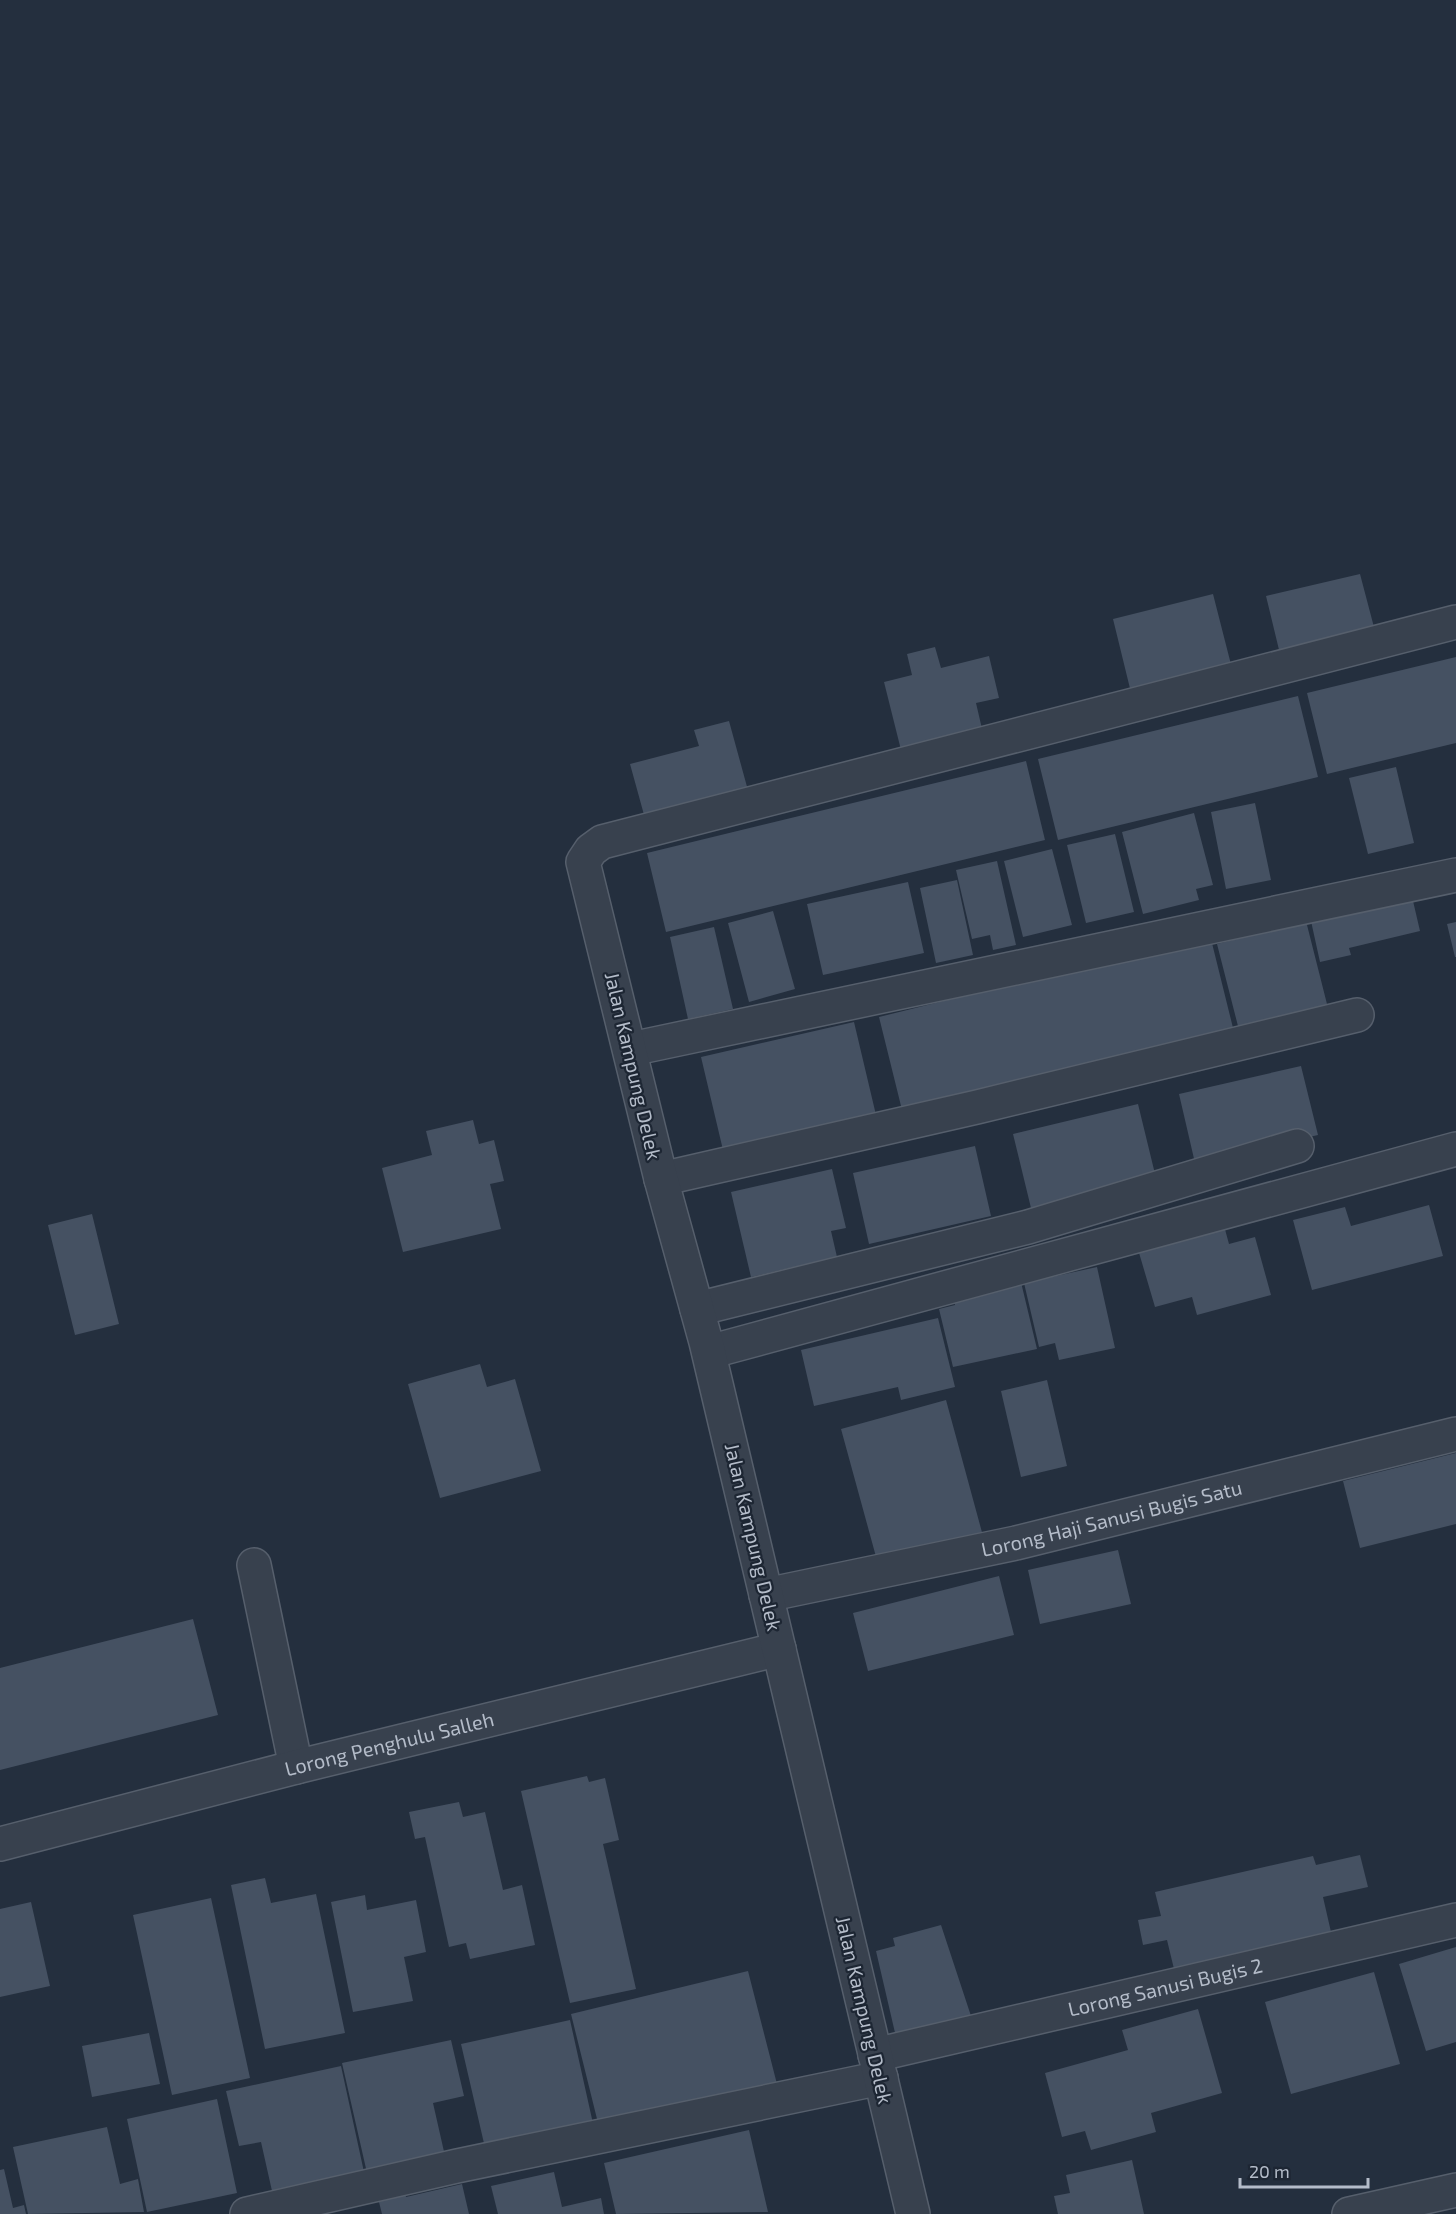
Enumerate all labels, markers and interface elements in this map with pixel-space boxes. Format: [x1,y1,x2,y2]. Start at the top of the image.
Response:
street label: Jalan Kampung Delek [601,969,667,1162]
street label: Jalan Kampung Delek [721,1440,787,1633]
street label: Lorong Haji Sanusi Bugis Satu [979,1474,1244,1561]
street label: Lorong Penghulu Salleh [282,1706,496,1780]
street label: Jalan Kampung Delek [832,1913,898,2106]
street label: Lorong Sanusi Bugis 2 [1066,1952,1265,2021]
scale bar [1240,2151,1368,2189]
text: 20 m [1249,2160,1290,2182]

